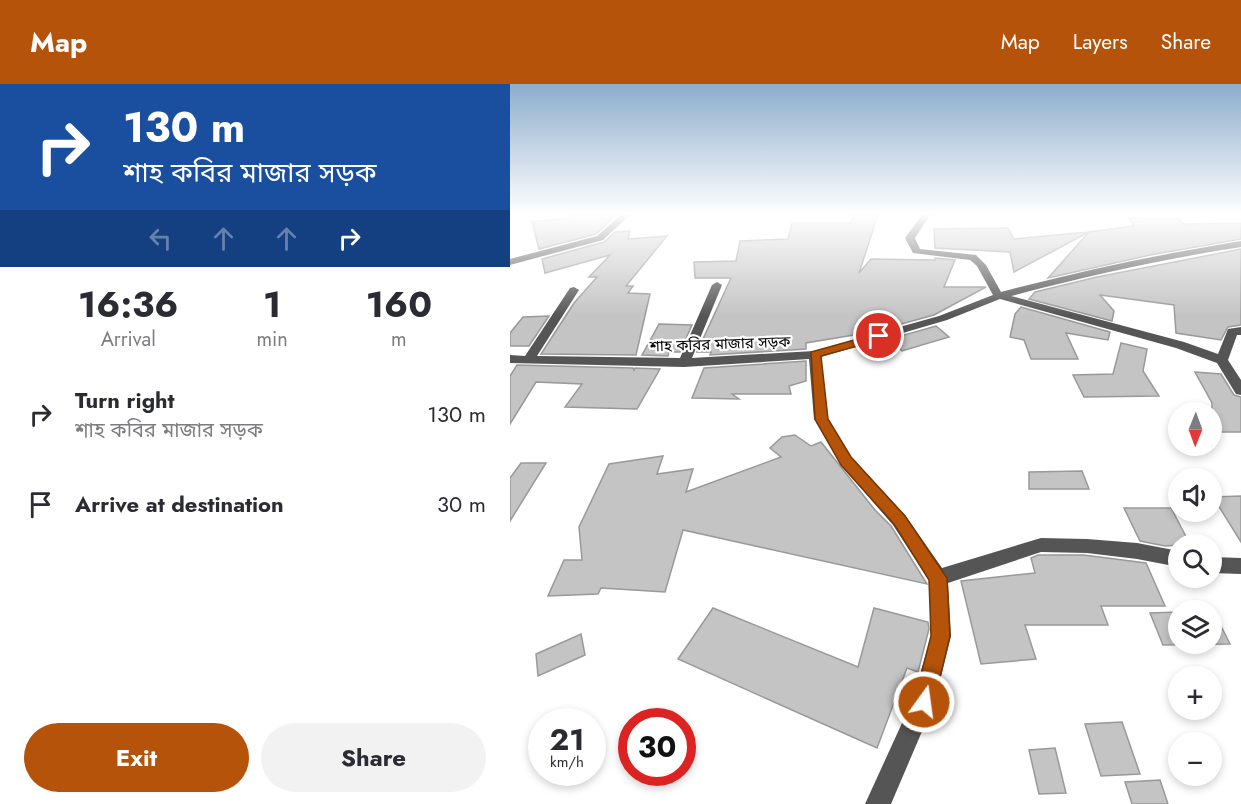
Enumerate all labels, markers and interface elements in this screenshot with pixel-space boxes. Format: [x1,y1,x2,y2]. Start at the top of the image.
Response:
text: Map [30,22,87,63]
text: Map [1001,27,1040,57]
text: Layers [1073,27,1128,57]
text: Share [1161,27,1211,57]
text: 130 m [123,97,245,158]
icon: right [24,108,102,186]
text: শাহ কবির মাজার সড়ক [123,153,377,192]
icon: left [144,222,177,255]
icon: ahead [207,222,240,255]
icon: ahead [270,222,303,255]
icon: right [333,222,366,255]
text: 16:36 [78,278,178,330]
text: 1 [263,278,281,330]
text: 160 [366,278,432,330]
pin [853,310,904,361]
icon: arrive [862,319,895,352]
text: Arrival [101,325,156,354]
text: min [256,325,288,354]
text: m [391,325,407,354]
street label: শাহ কবির মাজার সড়ক [648,331,792,357]
text: Turn right [75,384,175,416]
icon: right [24,398,57,431]
text: 130 m [427,398,486,430]
north arrow [1168,402,1222,456]
map controls [1168,402,1222,786]
text: শাহ কবির মাজার সড়ক [75,416,263,445]
button: sound [1168,468,1222,522]
icon: arrive [24,488,57,521]
text: Arrive at destination [75,488,284,520]
text: 30 m [437,488,486,520]
button: search [1168,534,1222,588]
button: layers [1168,600,1222,654]
button: + [1168,666,1222,720]
position arrow [892,670,956,734]
speed limit sign: 30 [618,708,696,786]
text: 21 [550,718,584,761]
button: Exit [24,723,249,792]
button: Share [261,723,486,792]
button: − [1168,732,1222,786]
text: km/h [550,751,584,773]

